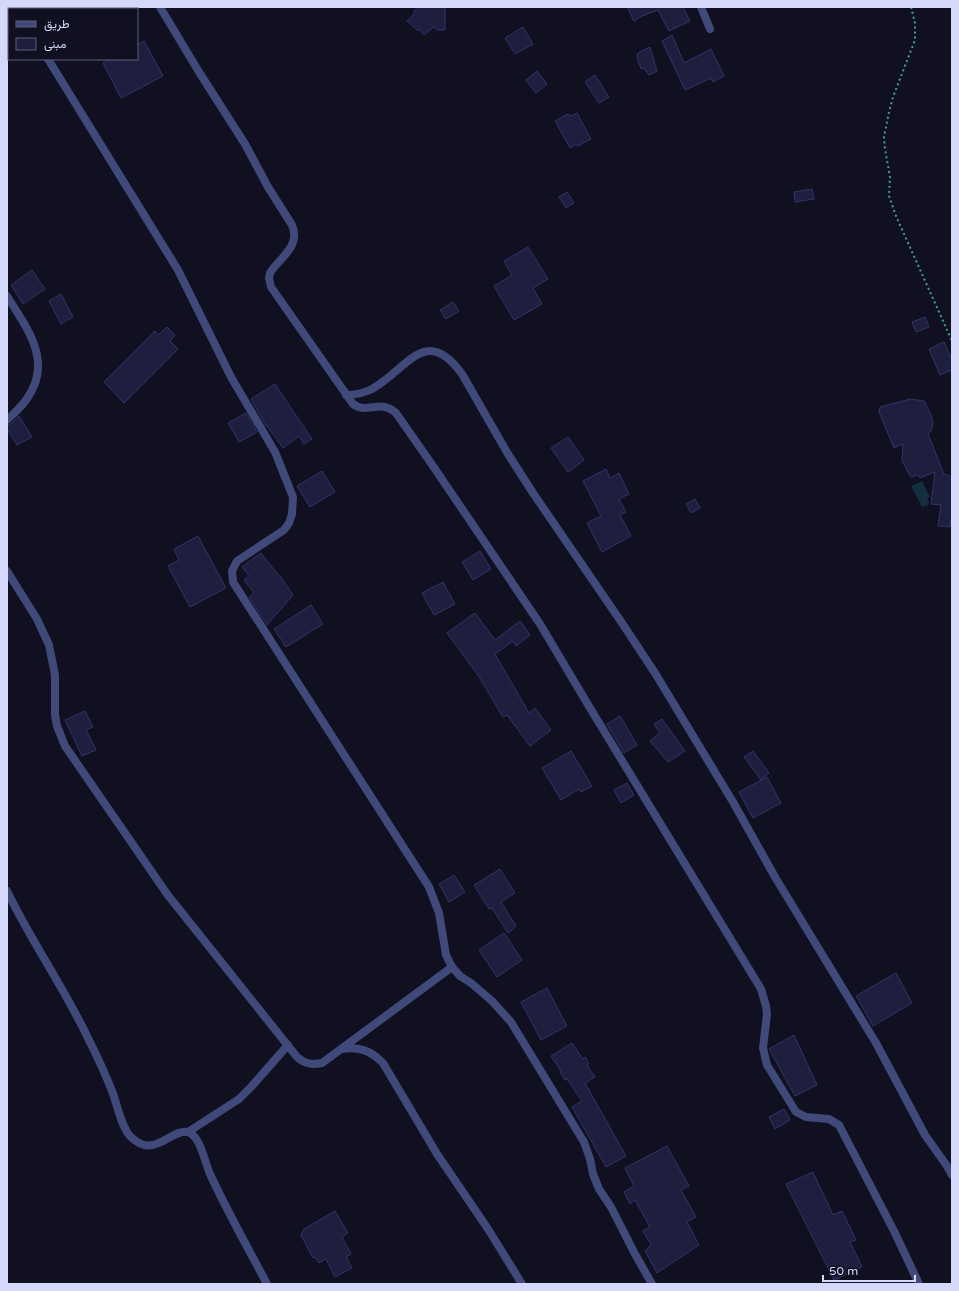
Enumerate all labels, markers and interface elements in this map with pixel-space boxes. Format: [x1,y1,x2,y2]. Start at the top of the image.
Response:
legend [8,8,138,60]
text: طريق [44,17,70,32]
text: مبنى [44,37,66,52]
scale bar [823,1257,915,1283]
text: 50 m [829,1264,858,1278]

